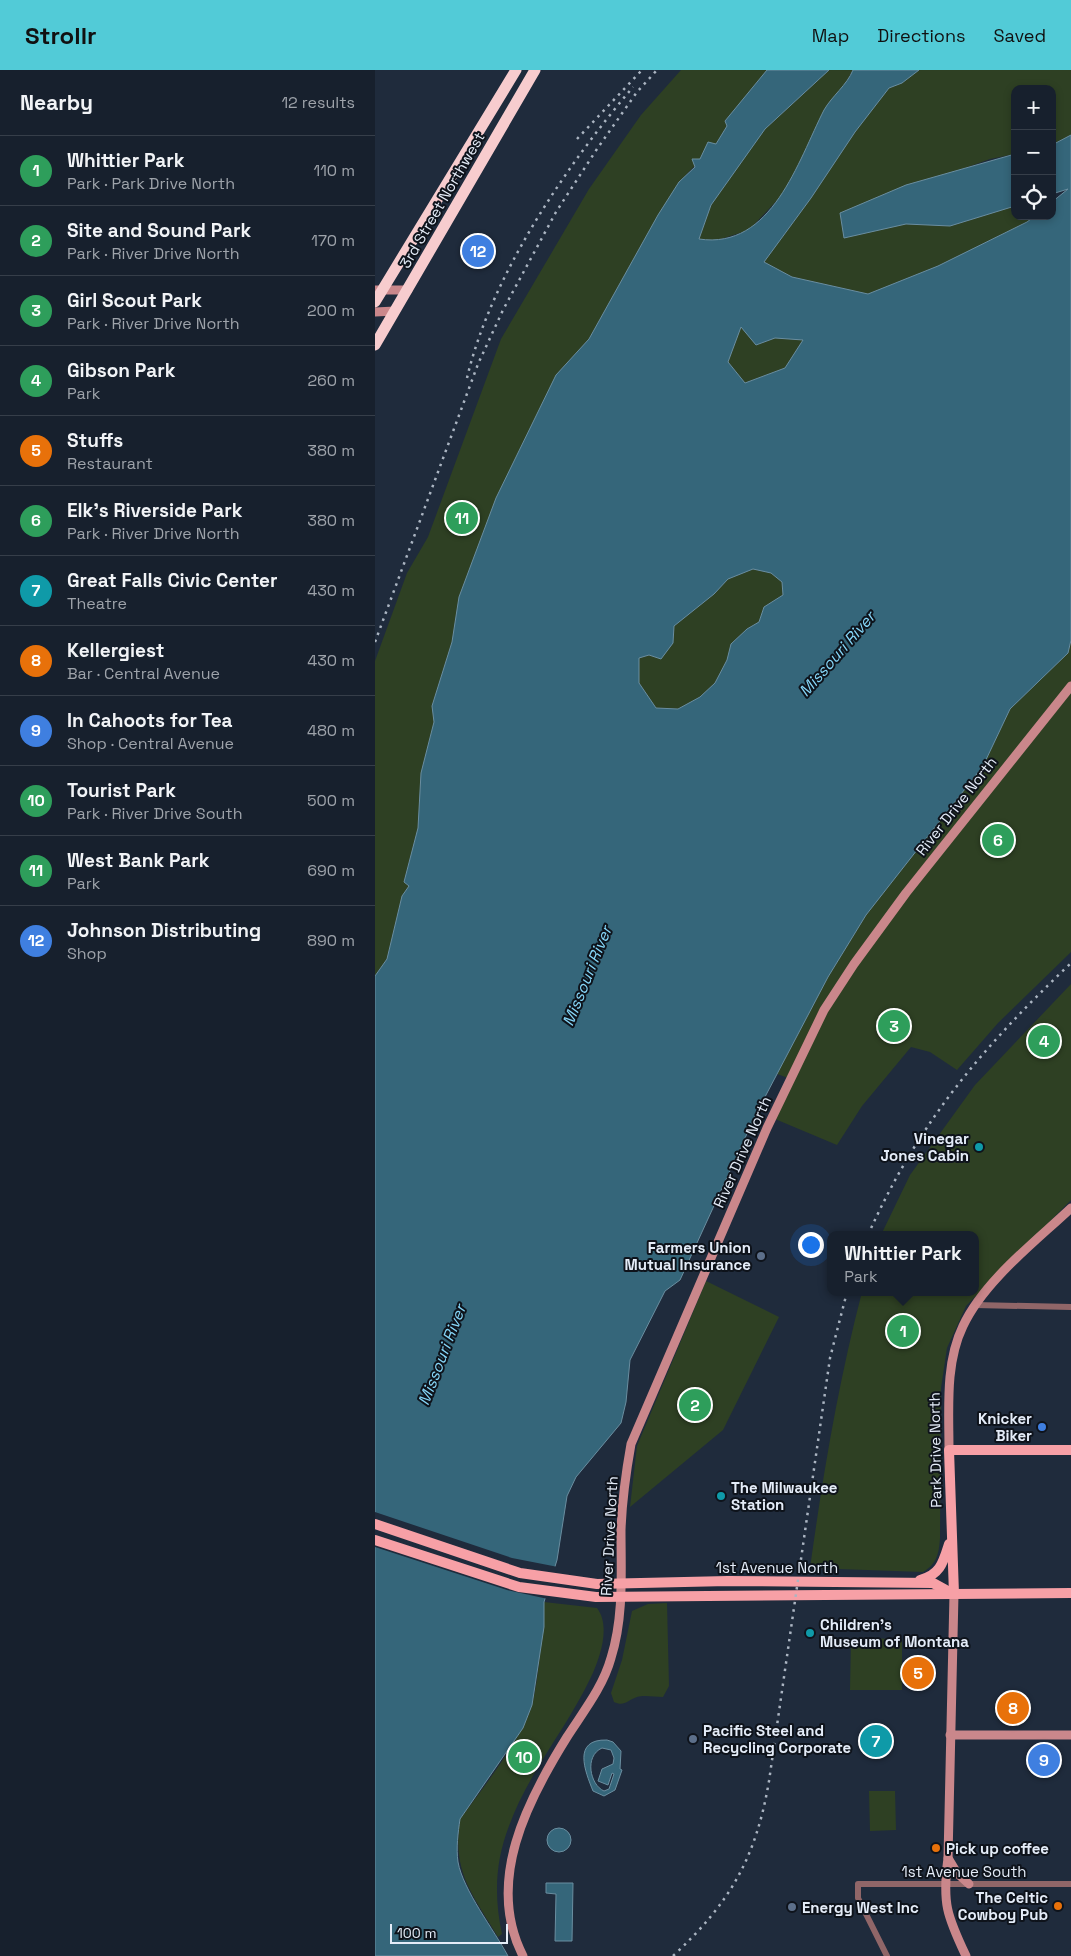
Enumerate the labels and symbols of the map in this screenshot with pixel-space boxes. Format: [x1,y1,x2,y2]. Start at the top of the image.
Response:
street label: 3rd Street Northwest [395,129,489,271]
pin: 12 [462,232,494,270]
pin: 11 [446,499,478,537]
water label: Missouri River [794,606,881,701]
street label: River Drive North [912,753,1000,859]
pin: 6 [982,821,1014,859]
water label: Missouri River [557,921,617,1029]
pin: 3 [878,1007,910,1045]
pin: 4 [1028,1022,1060,1060]
street label: River Drive North [709,1093,775,1211]
place label: Vinegar Jones Cabin [881,1129,969,1165]
marker: Vinegar Jones Cabin [973,1141,985,1153]
your location [798,1232,824,1258]
place label: Farmers Union Mutual Insurance [625,1238,751,1274]
marker: Farmers Union Mutual Insurance [755,1250,767,1262]
water label: Missouri River [413,1300,472,1408]
pin: 1 [887,1312,919,1350]
pin: 2 [679,1386,711,1424]
street label: Park Drive North [924,1392,946,1508]
place label: Knicker Biker [978,1409,1032,1445]
marker: Knicker Biker [1036,1421,1048,1433]
street label: River Drive North [596,1476,622,1596]
place label: The Milwaukee Station [731,1478,838,1514]
marker: The Milwaukee Station [715,1490,727,1502]
street label: 1st Avenue North [716,1558,838,1577]
place label: Children's Museum of Montana [820,1615,969,1651]
marker: Children's Museum of Montana [804,1627,816,1639]
pin: 5 [902,1654,934,1692]
pin: 8 [997,1689,1029,1727]
place label: Pacific Steel and Recycling Corporate [703,1721,852,1757]
pin: 7 [860,1722,892,1760]
marker: Pacific Steel and Recycling Corporate [687,1733,699,1745]
pin: 10 [508,1738,540,1776]
pin: 9 [1028,1741,1060,1779]
place label: Pick up coffee [946,1839,1049,1858]
marker: Pick up coffee [930,1842,942,1854]
street label: 1st Avenue South [901,1862,1027,1881]
place label: The Celtic Cowboy Pub [958,1888,1048,1924]
place label: Energy West Inc [802,1898,919,1917]
marker: The Celtic Cowboy Pub [1052,1900,1064,1912]
marker: Energy West Inc [786,1901,798,1913]
scale bar [390,1921,507,1944]

